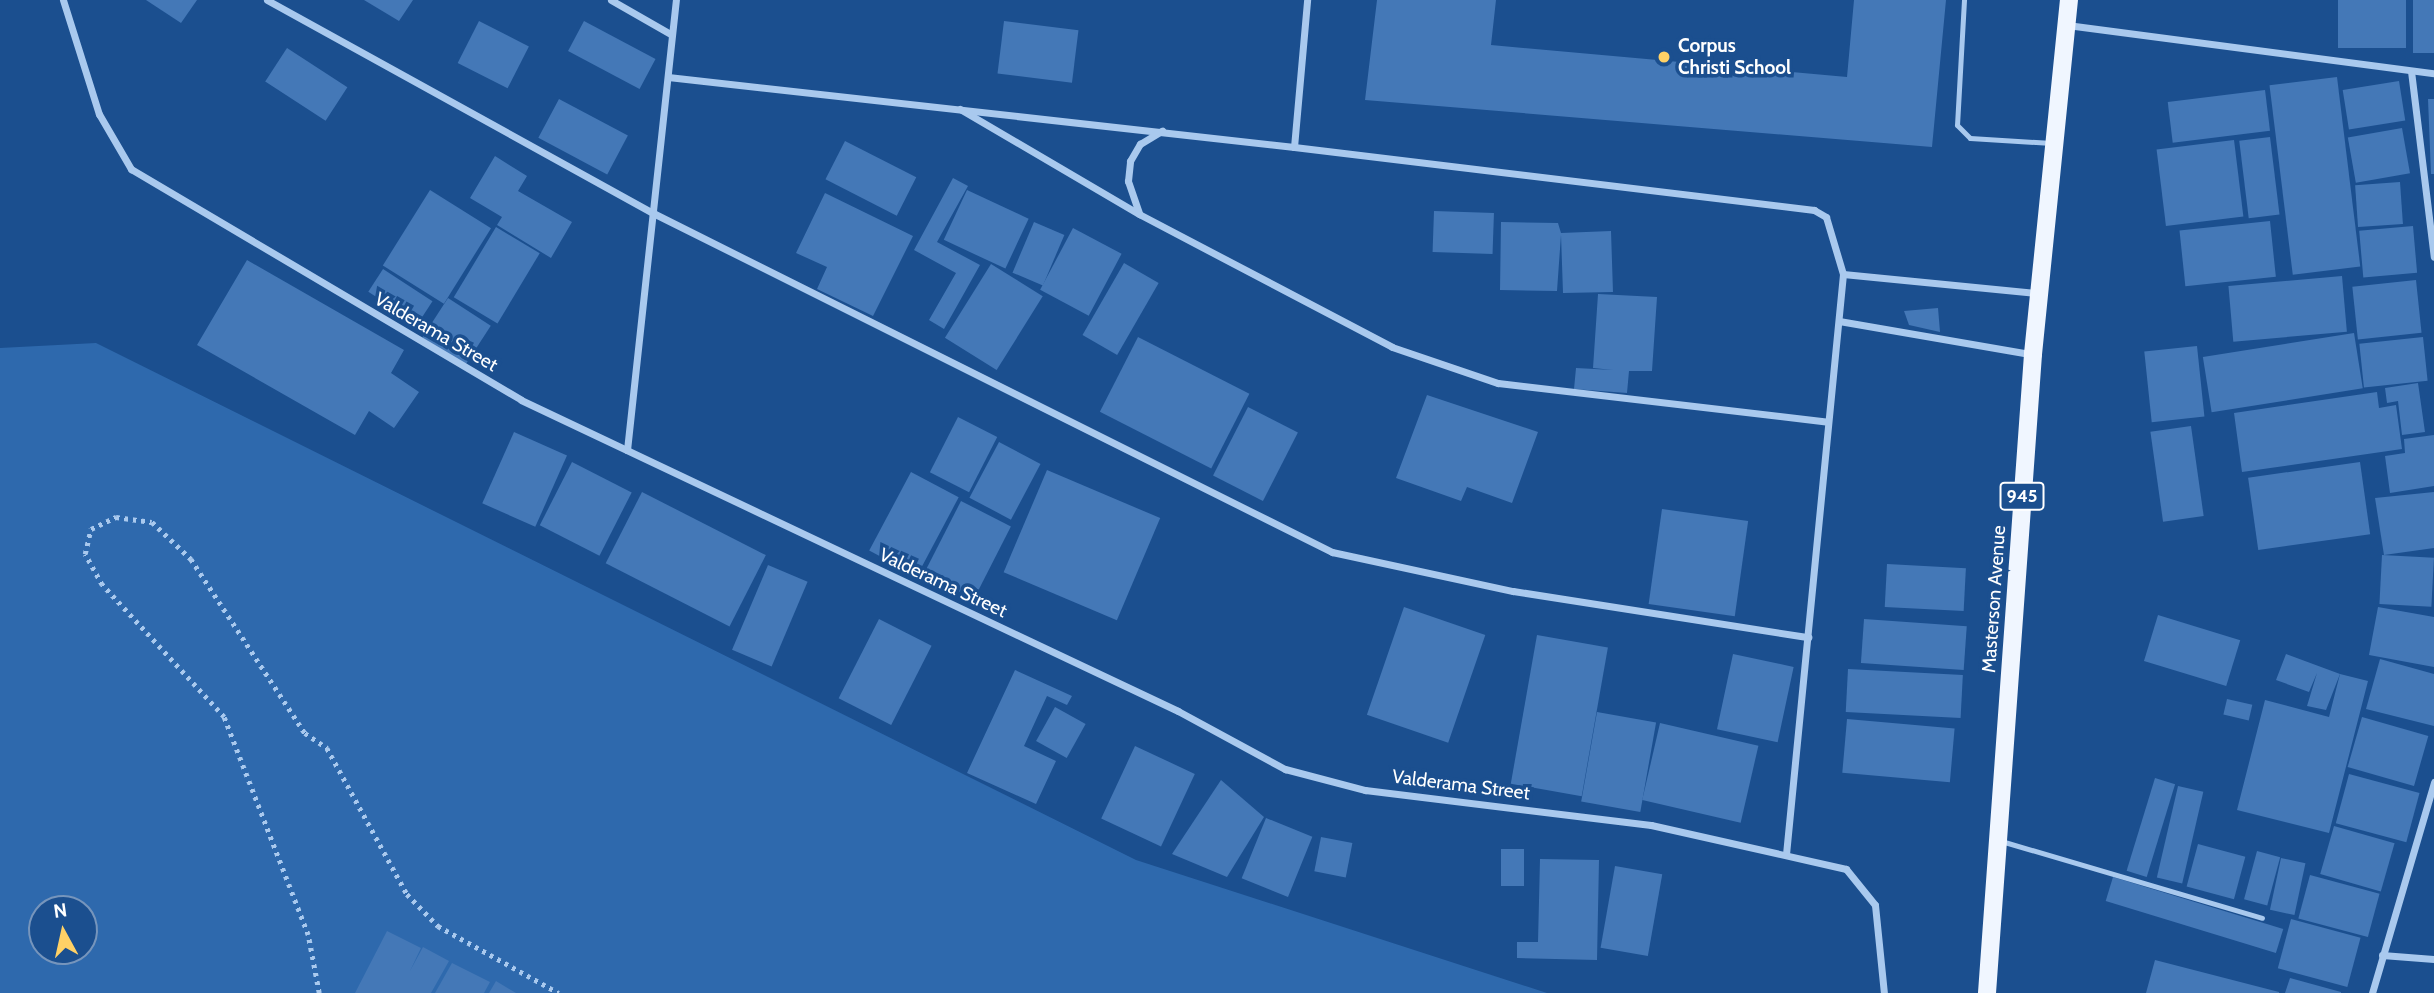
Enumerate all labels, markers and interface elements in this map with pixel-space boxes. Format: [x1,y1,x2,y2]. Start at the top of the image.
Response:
place label: Corpus Christi School [1678,35,1791,79]
marker: Corpus Christi School [1656,49,1672,65]
street label: Valderama Street [370,288,502,376]
road number: 945 [1999,482,2045,510]
street label: Masterson Avenue [1977,524,2011,674]
street label: Valderama Street [875,543,1011,623]
street label: Valderama Street [1391,765,1531,805]
north arrow [28,895,98,965]
text: N [52,898,69,923]

